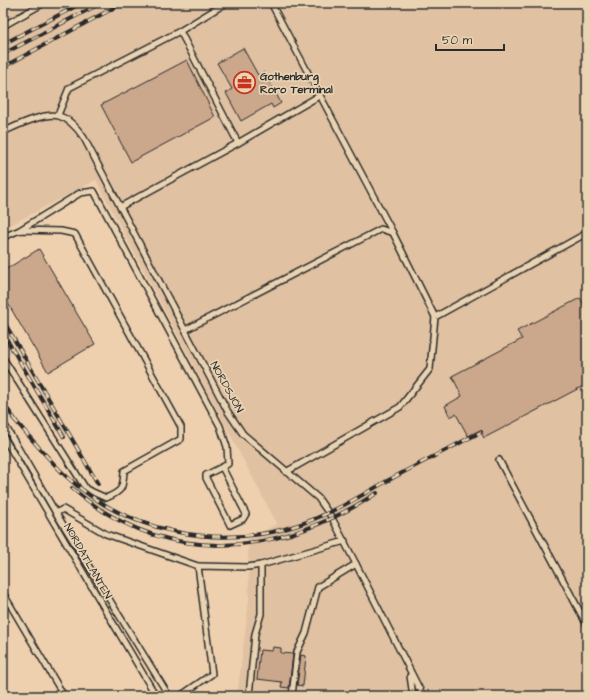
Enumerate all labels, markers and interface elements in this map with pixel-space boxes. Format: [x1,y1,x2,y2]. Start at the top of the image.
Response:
scale bar [436,26,504,52]
text: 50 m [442,32,473,49]
office icon: Gothenburg Roro Terminal [232,69,258,95]
place label: Gothenburg Roro Terminal [260,69,333,97]
street label: NORDSJÖN [207,359,247,415]
street label: NORDATLANTEN [60,520,116,602]

